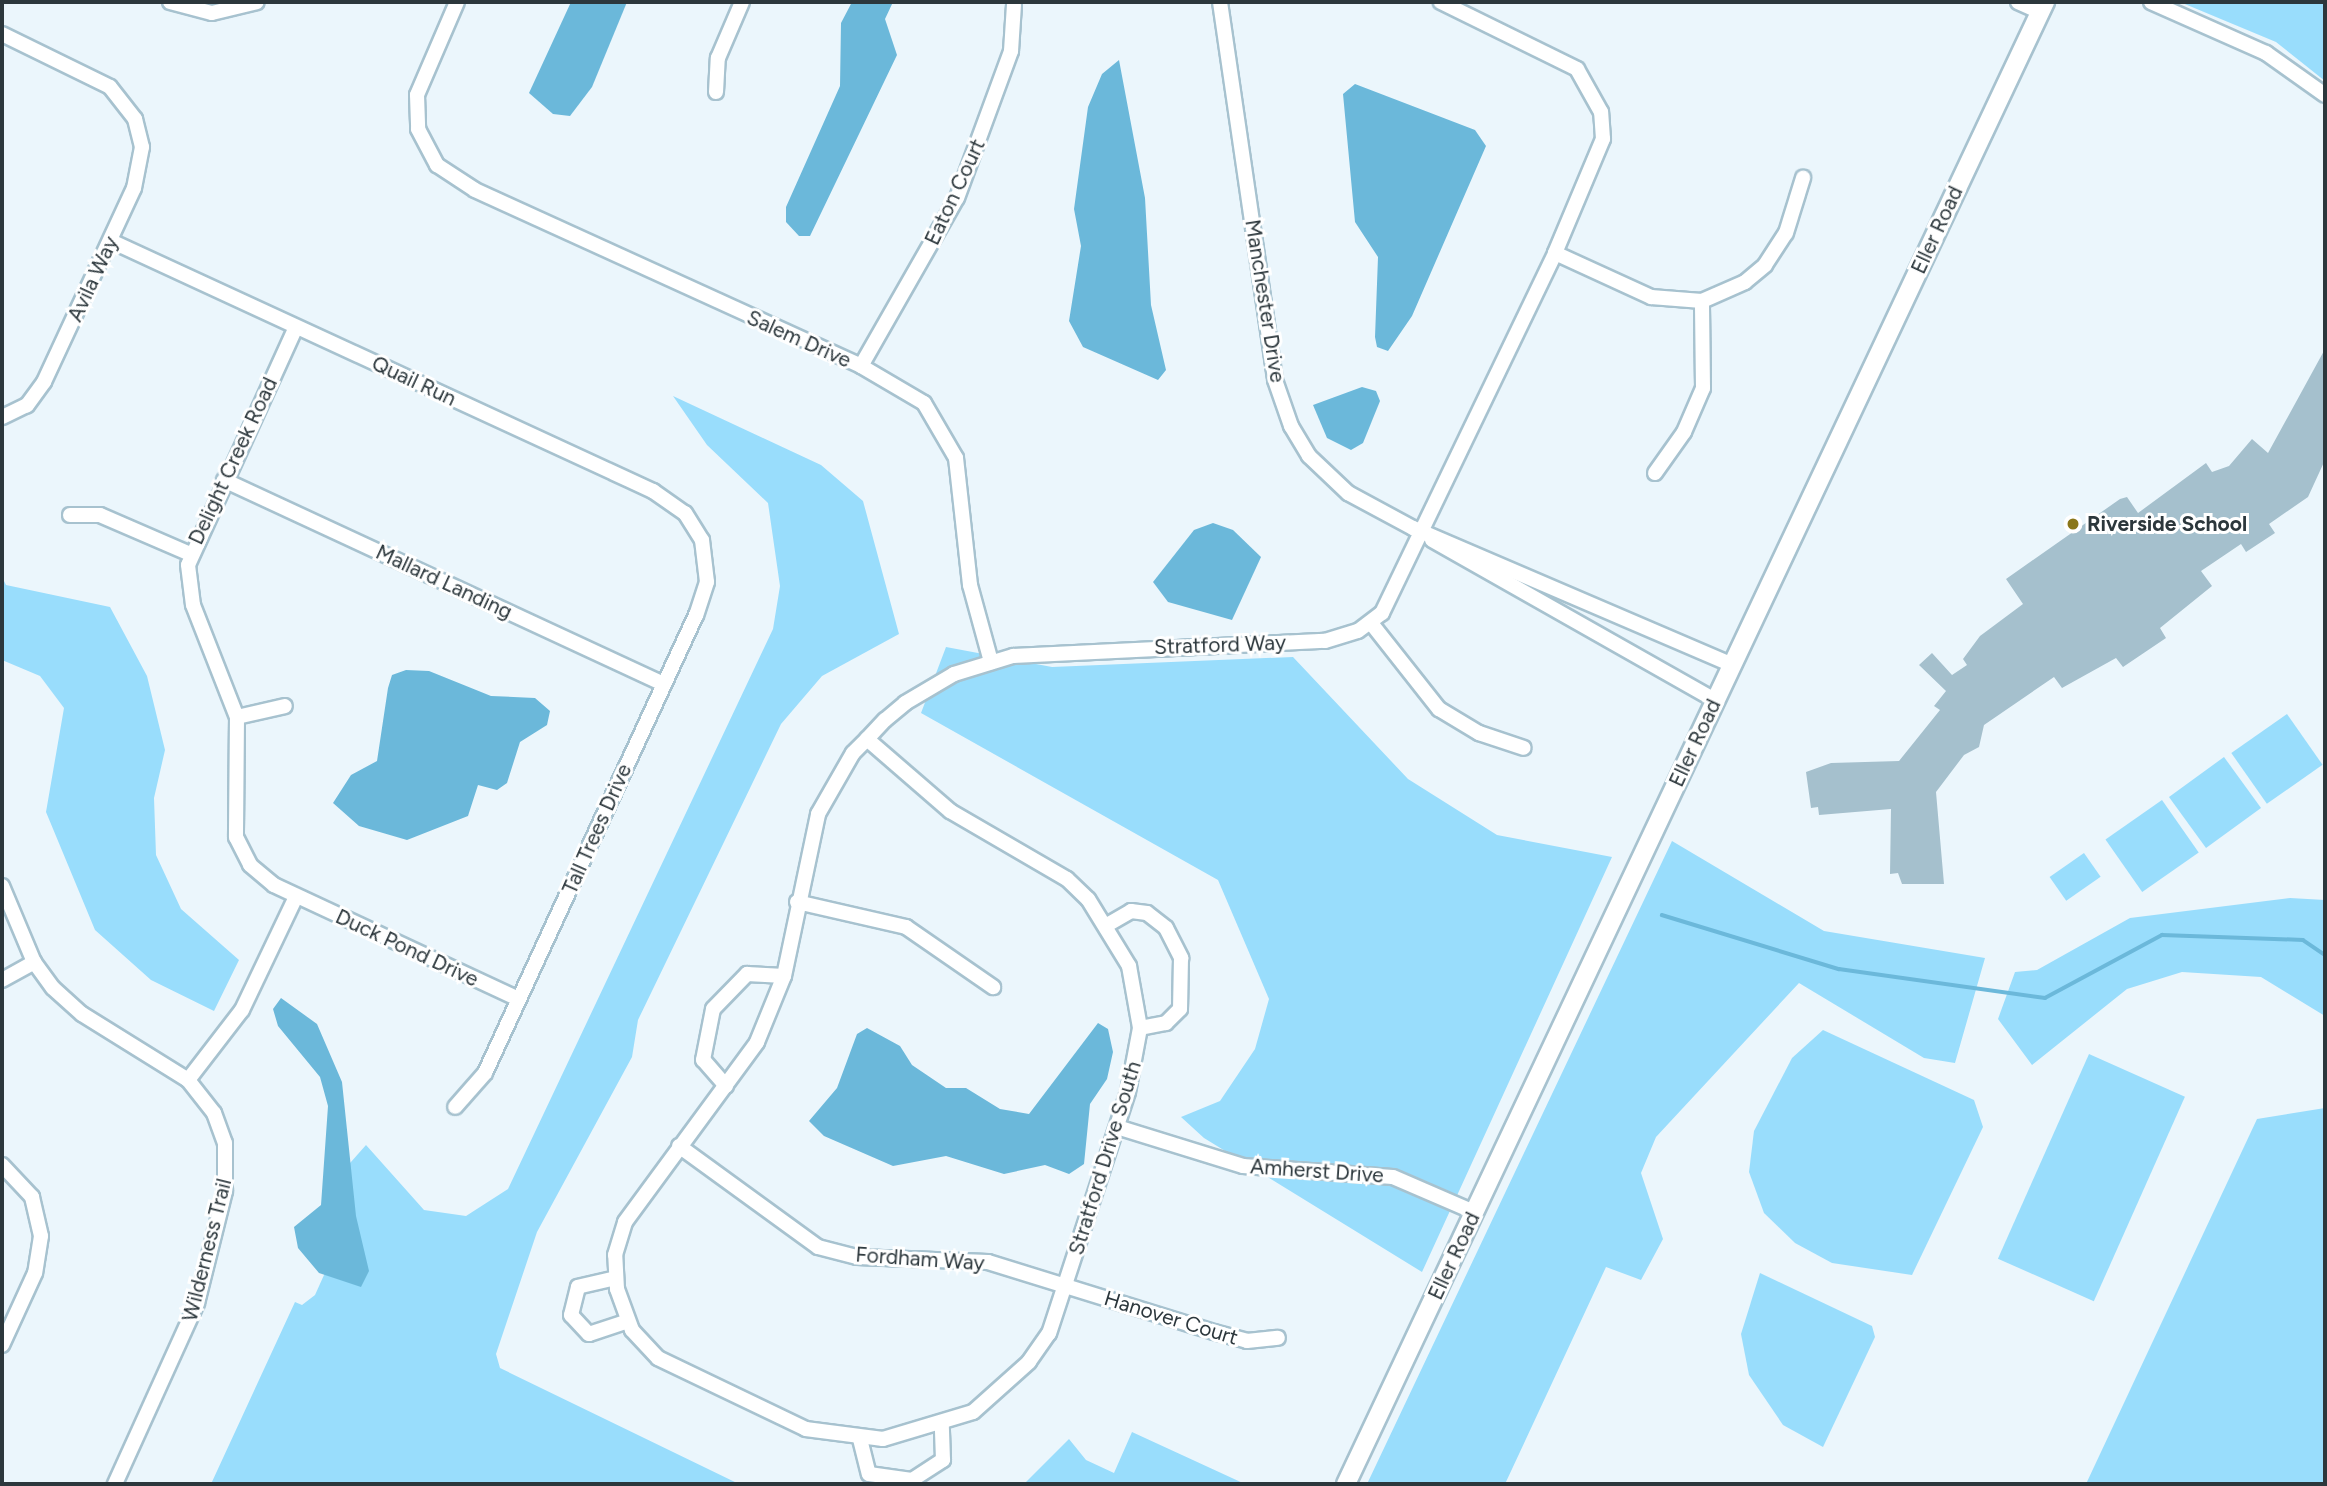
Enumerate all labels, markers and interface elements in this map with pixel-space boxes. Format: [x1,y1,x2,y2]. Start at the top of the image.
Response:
street label: Eaton Court [919,135,991,249]
street label: Eller Road [1906,182,1968,278]
street label: Manchester Drive [1240,218,1290,384]
street label: Avila Way [62,232,124,326]
street label: Salem Drive [743,305,855,373]
street label: Quail Run [368,351,460,411]
street label: Delight Creek Road [183,373,283,549]
place label: Riverside School [2087,511,2247,537]
marker: Riverside School [2065,516,2081,532]
street label: Mallard Landing [372,539,516,625]
street label: Stratford Way [1154,630,1286,660]
street label: Eller Road [1664,695,1726,791]
street label: Tall Trees Drive [557,760,637,898]
street label: Duck Pond Drive [332,904,482,992]
street label: Stratford Drive South [1064,1058,1146,1258]
street label: Amherst Drive [1249,1154,1385,1188]
street label: Wilderness Trail [177,1176,237,1324]
street label: Eller Road [1423,1208,1485,1304]
street label: Fordham Way [855,1242,985,1276]
street label: Hanover Court [1101,1286,1241,1350]

